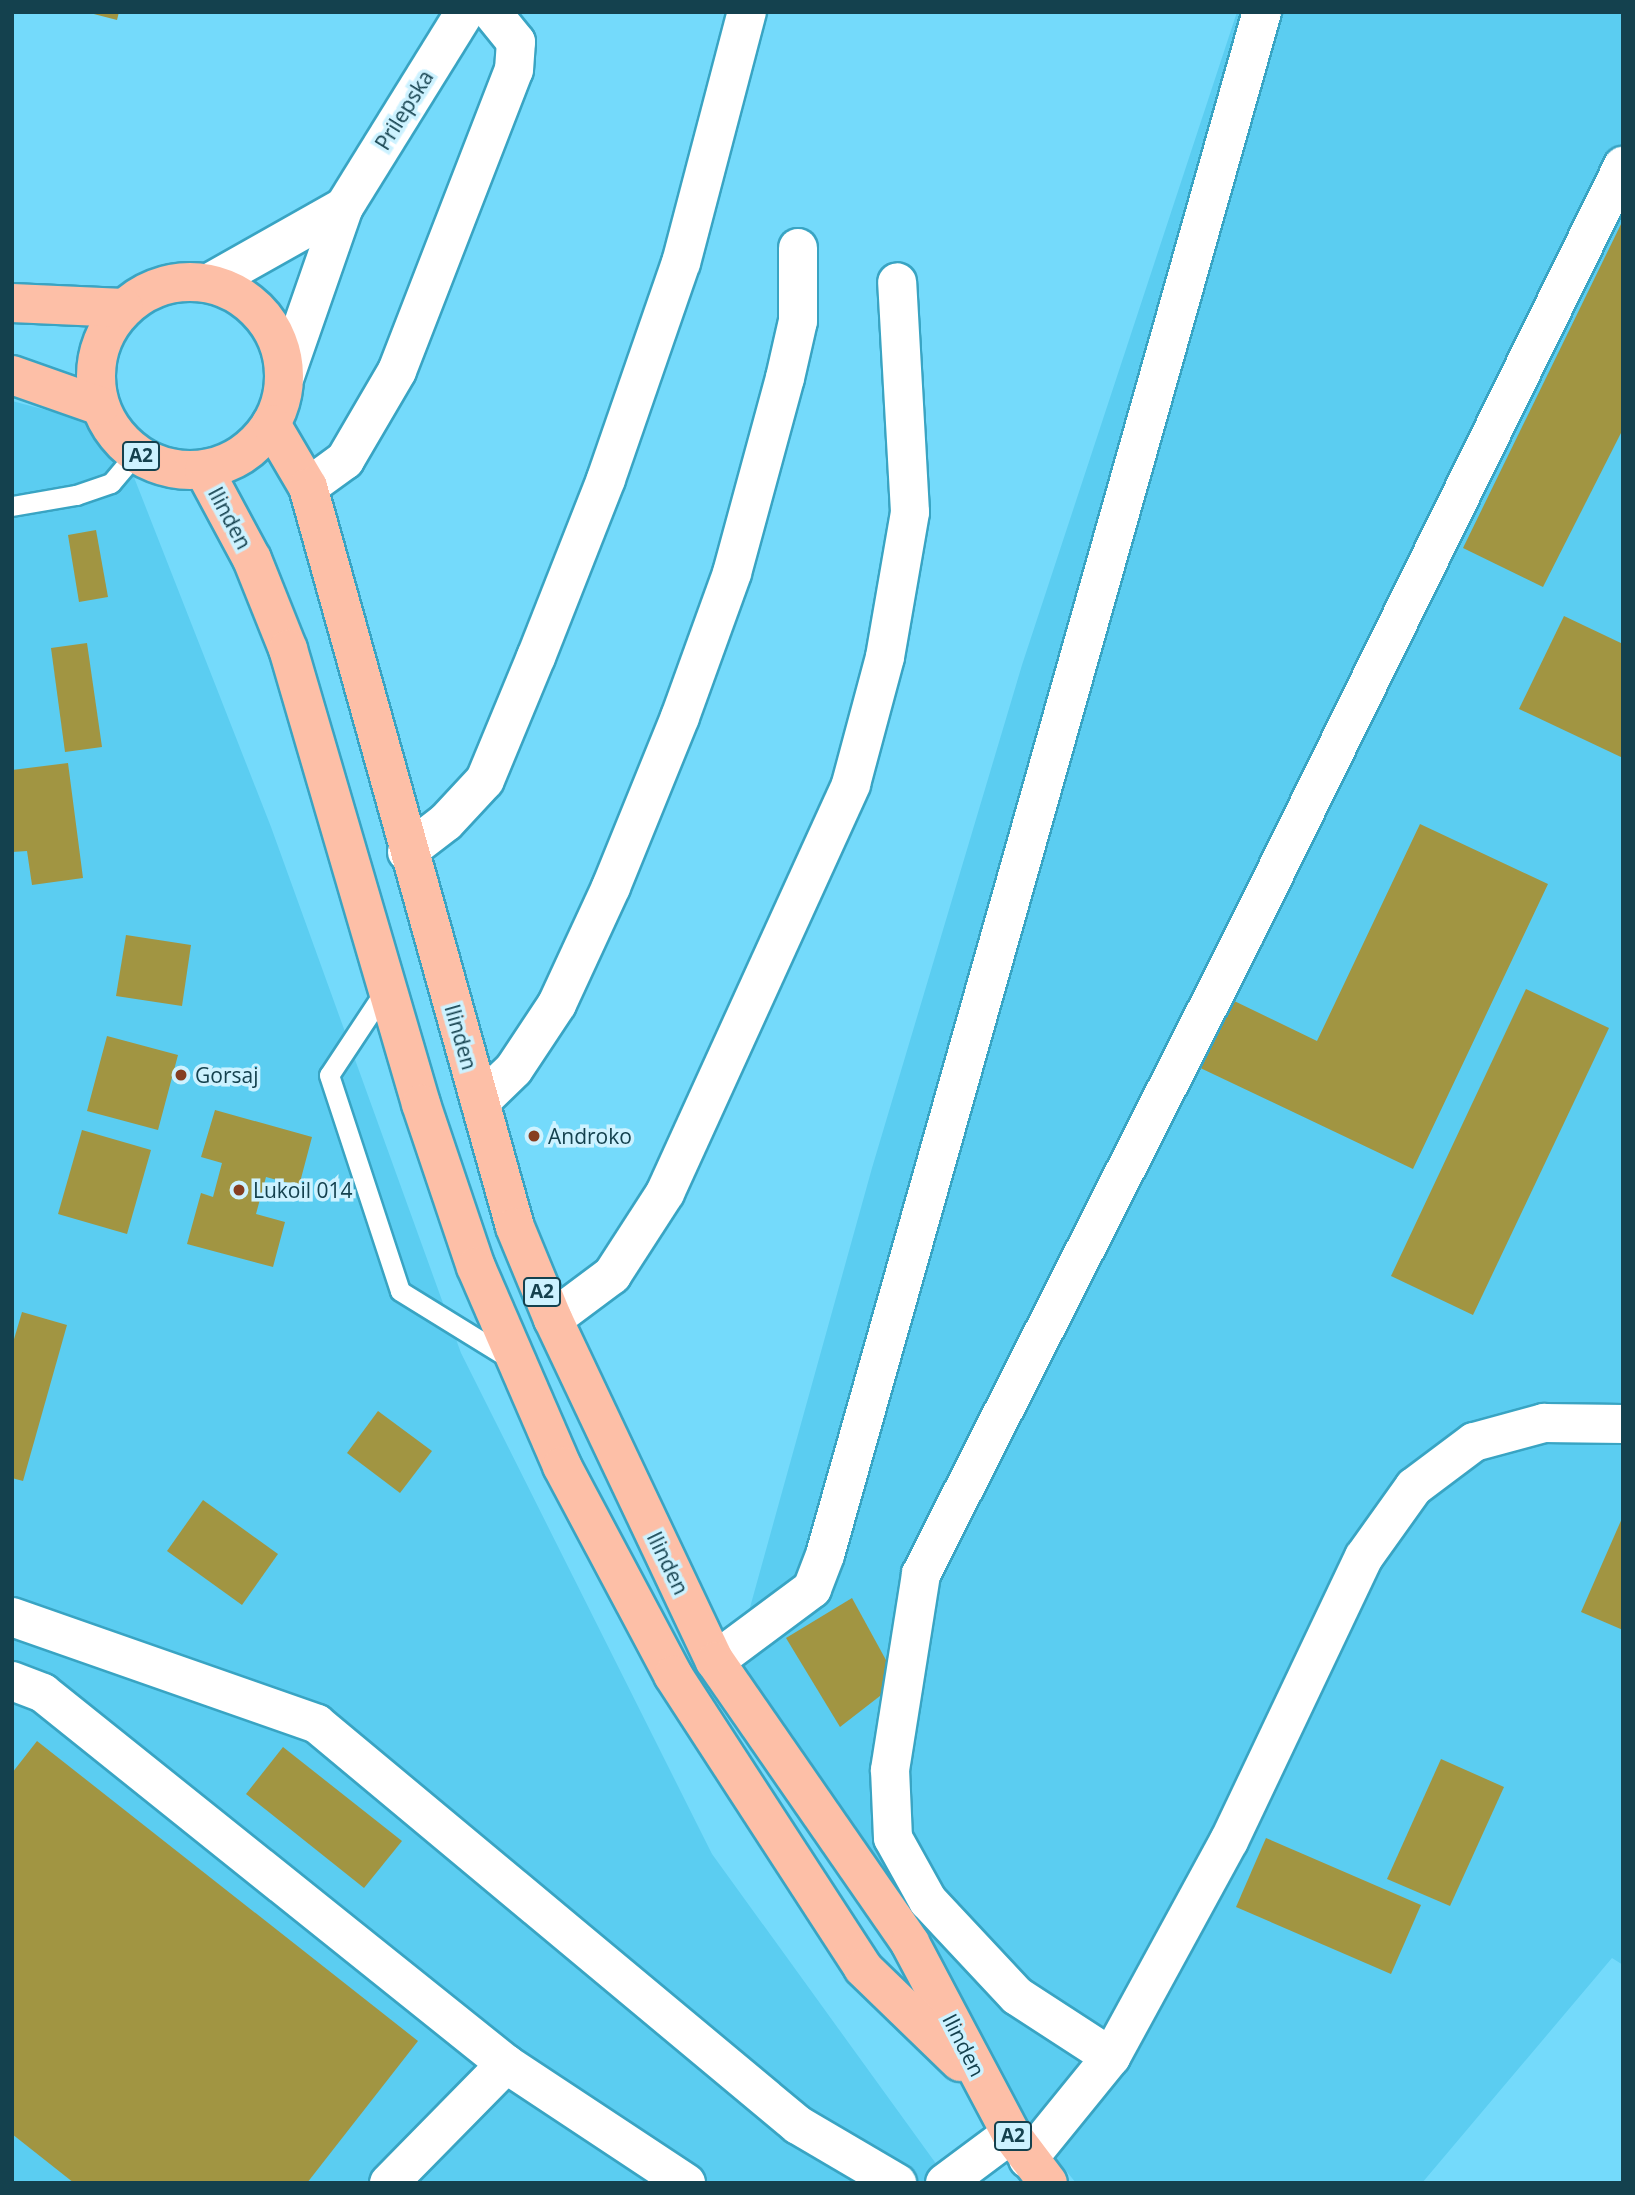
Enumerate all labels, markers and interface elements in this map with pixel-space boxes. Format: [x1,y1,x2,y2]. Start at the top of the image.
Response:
street label: Prilepska [370,66,438,154]
road number: A2 [122,440,160,471]
street label: Ilinden [203,483,257,553]
street label: Ilinden [440,1001,482,1073]
place label: Gorsaj [195,1062,258,1088]
marker: Gorsaj [173,1067,189,1083]
place label: Androko [548,1123,632,1149]
marker: Androko [526,1128,542,1144]
place label: Lukoil 014 [253,1177,353,1203]
marker: Lukoil 014 [231,1182,247,1198]
road number: A2 [523,1276,561,1308]
street label: Ilinden [642,1527,694,1599]
street label: Ilinden [938,2009,990,2081]
road number: A2 [994,2120,1032,2152]

